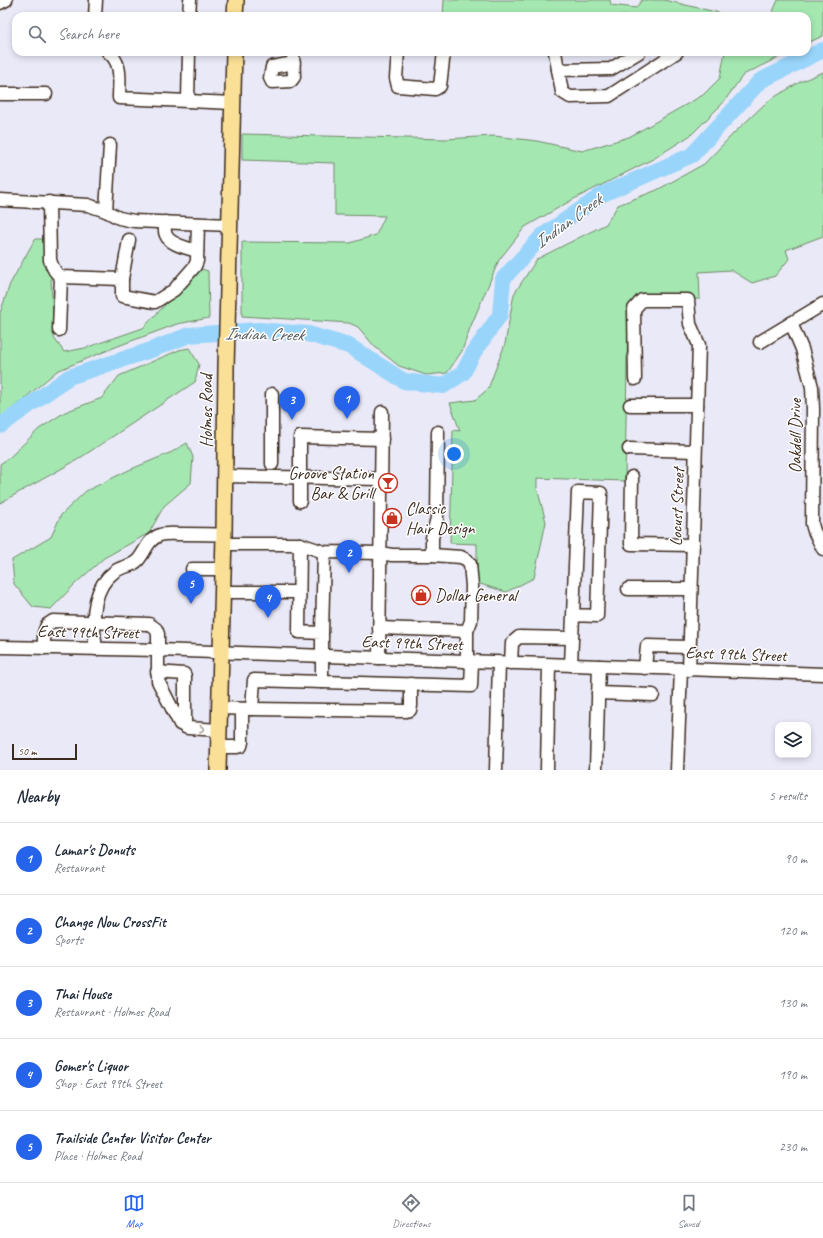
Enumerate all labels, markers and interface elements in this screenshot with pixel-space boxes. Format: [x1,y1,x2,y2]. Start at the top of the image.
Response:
search box [12,12,811,56]
icon: search [26,23,48,45]
text: Search here [58,25,119,44]
water label: Indian Creek [530,187,609,253]
water label: Indian Creek [225,322,307,346]
street label: Holmes Road [196,372,217,448]
pin: 1 [334,386,360,419]
pin: 3 [279,387,305,420]
street label: Oakdell Drive [785,397,806,473]
your location [444,444,464,464]
place label: Groove Station Bar & Grill [289,463,377,504]
street label: Locust Street [665,465,689,546]
bar icon: Groove Station Bar & Grill [377,472,399,494]
place label: Classic Hair Design [406,498,476,539]
shop icon: Classic Hair Design [381,507,403,529]
pin: 2 [336,540,362,573]
pin: 5 [178,571,204,604]
shop icon: Dollar General [410,584,432,606]
pin: 4 [255,585,281,618]
place label: Dollar General [435,585,520,606]
street label: East 99th Street [37,621,141,643]
street label: East 99th Street [361,631,465,655]
street label: East 99th Street [685,642,789,666]
map controls [775,722,811,758]
button: layers [775,722,811,758]
one-way arrow [199,724,205,733]
scale bar [12,742,77,761]
text: 50 m [18,744,37,758]
text: Nearby [16,786,59,807]
text: 5 results [769,788,807,804]
text: Lamar's Donuts [54,841,135,860]
text: 1 [26,851,32,867]
text: 90 m [785,851,807,867]
text: Restaurant [54,860,104,876]
text: Change Now CrossFit [54,913,166,932]
text: 2 [26,923,32,939]
text: 120 m [779,923,807,939]
text: Sports [54,932,83,948]
text: Thai House [54,985,111,1004]
text: 3 [26,995,32,1011]
text: 130 m [779,995,807,1011]
text: Restaurant · Holmes Road [54,1004,169,1020]
text: Gomer's Liquor [54,1057,128,1076]
text: 4 [26,1067,32,1083]
text: 190 m [779,1067,807,1083]
text: Shop · East 99th Street [54,1076,162,1092]
text: Trailside Center Visitor Center [54,1129,211,1148]
text: 5 [26,1139,32,1155]
text: 230 m [779,1139,807,1155]
text: Place · Holmes Road [54,1148,142,1164]
tab: Map [123,1192,145,1230]
tab: Directions [392,1192,431,1230]
tab: Saved [678,1192,700,1230]

